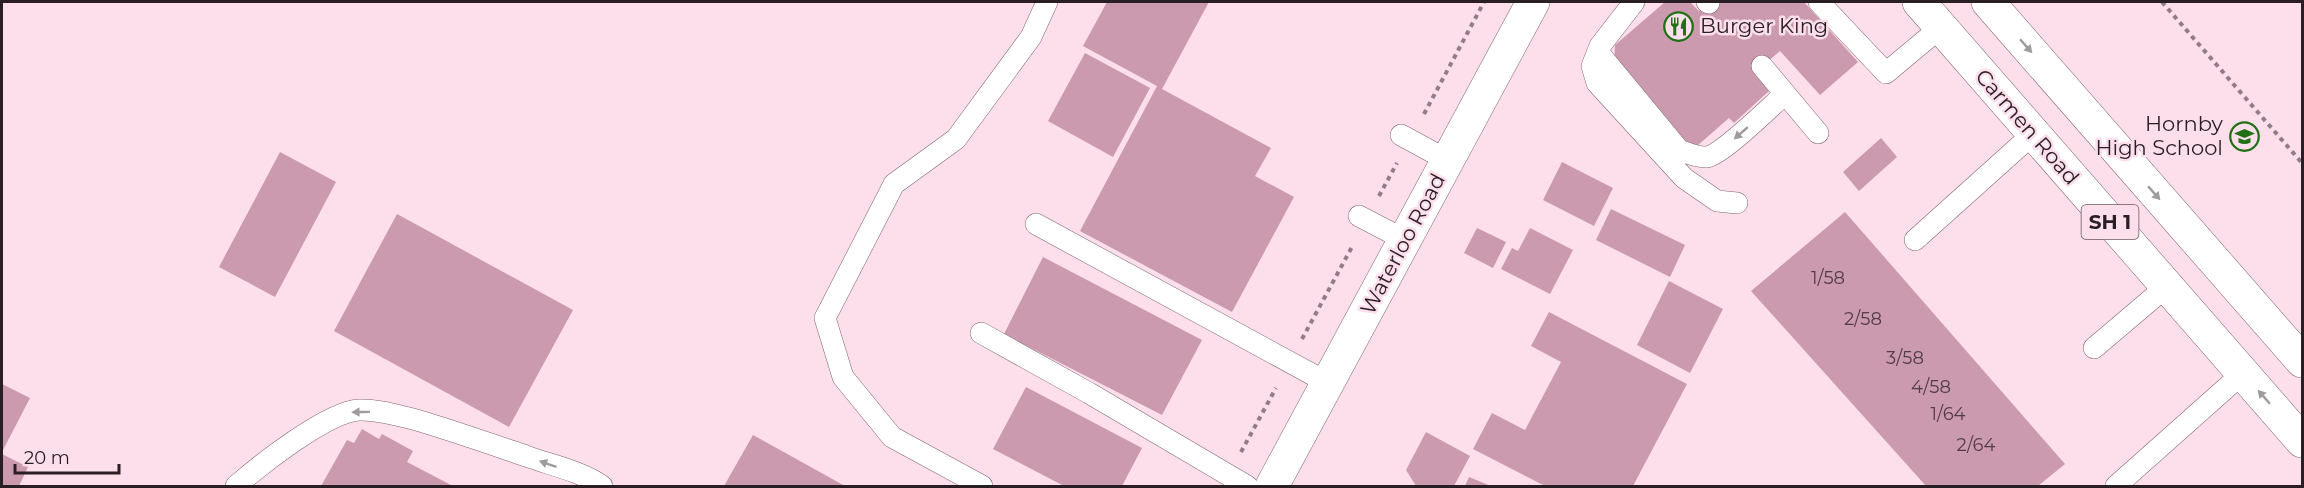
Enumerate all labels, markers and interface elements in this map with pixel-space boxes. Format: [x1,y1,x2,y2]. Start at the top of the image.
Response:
restaurant icon: Burger King [1663,10,1695,42]
place label: Burger King [1700,13,1828,38]
one-way arrow [2019,38,2032,53]
street label: Carmen Road [1970,64,2084,190]
place label: Hornby High School [2095,111,2224,160]
school or university icon: Hornby High School [2228,120,2260,152]
one-way arrow [1734,126,1749,139]
street label: Waterloo Road [1355,169,1450,319]
one-way arrow [2147,185,2160,200]
road number: SH 1 [2082,205,2138,239]
house number: 1/58 [1811,267,1845,289]
house number: 2/58 [1844,308,1882,330]
house number: 3/58 [1886,347,1924,369]
house number: 4/58 [1911,376,1951,398]
one-way arrow [2258,390,2271,405]
house number: 1/64 [1930,403,1966,425]
one-way arrow [352,407,371,416]
house number: 2/64 [1957,434,1996,456]
scale bar [15,437,118,475]
text: 20 m [24,447,70,469]
one-way arrow [539,458,557,468]

